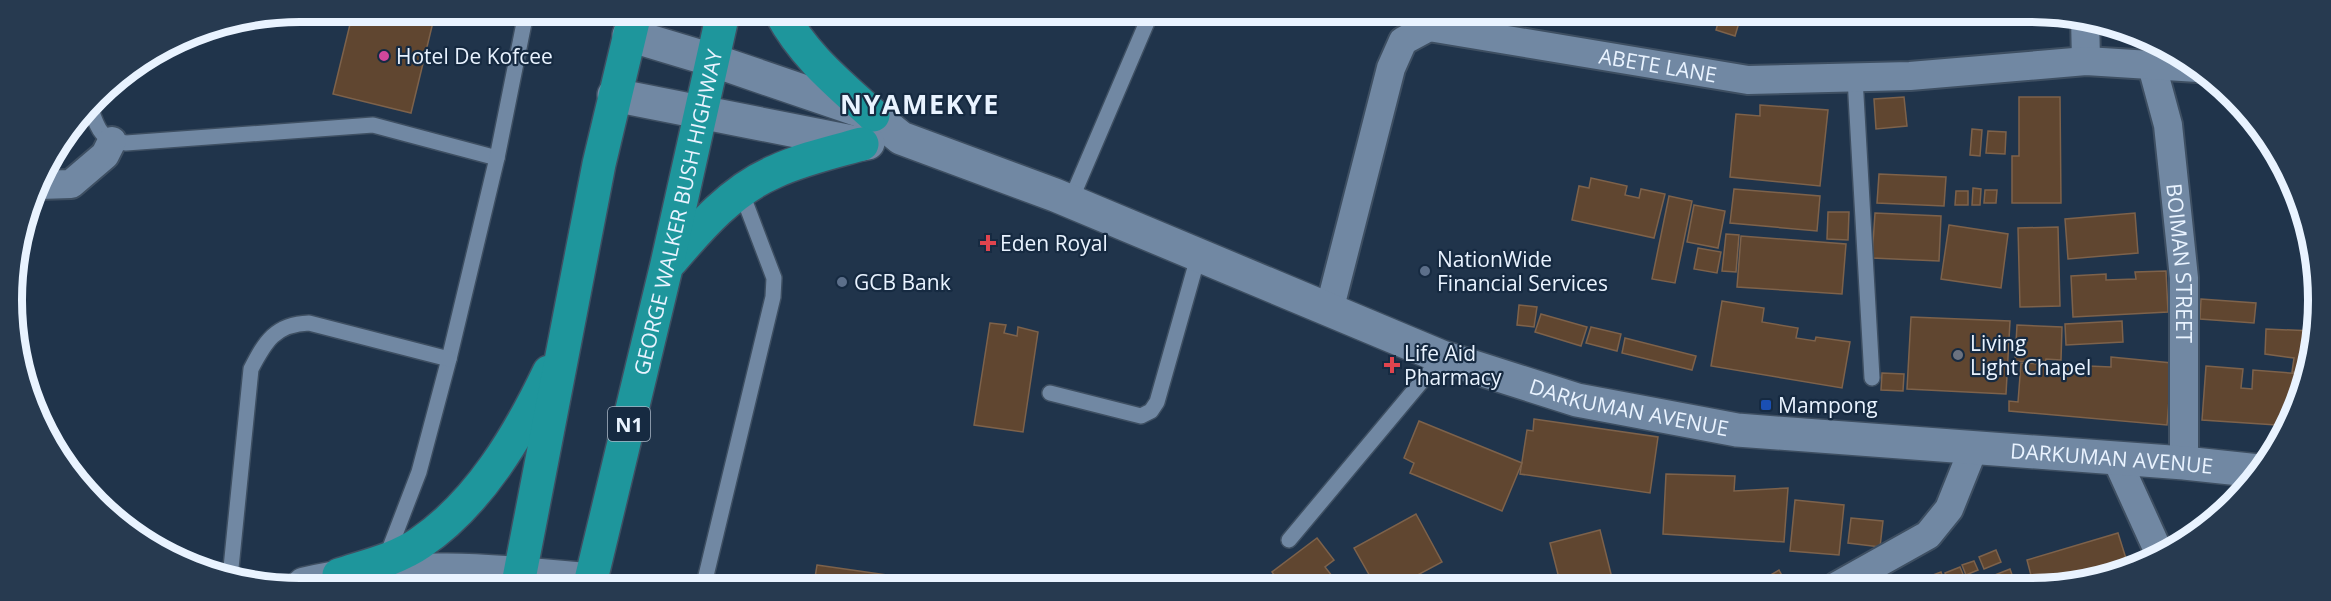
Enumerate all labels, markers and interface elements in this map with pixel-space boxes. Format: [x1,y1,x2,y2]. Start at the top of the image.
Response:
street label: ABETE LANE [1597,41,1719,89]
place label: Hotel De Kofcee [396,42,553,70]
street label: GEORGE WALKER BUSH HIGHWAY [627,47,729,378]
marker: Hotel De Kofcee [377,49,391,63]
district label: NYAMEKYE [840,85,1000,122]
street label: BOIMAN STREET [2160,182,2199,344]
place label: Eden Royal [1000,229,1108,257]
marker: Eden Royal [981,236,995,250]
place label: NationWide Financial Services [1437,245,1608,297]
marker: NationWide Financial Services [1418,264,1432,278]
place label: GCB Bank [854,268,951,296]
marker: GCB Bank [835,275,849,289]
place label: Living Light Chapel [1970,329,2091,381]
place label: Life Aid Pharmacy [1404,339,1502,391]
marker: Living Light Chapel [1951,348,1965,362]
marker: Life Aid Pharmacy [1385,358,1399,372]
street label: DARKUMAN AVENUE [1526,372,1731,442]
place label: Mampong [1778,391,1878,419]
marker: Mampong [1759,398,1773,412]
road number: N1 [608,407,650,441]
street label: DARKUMAN AVENUE [2009,436,2215,480]

